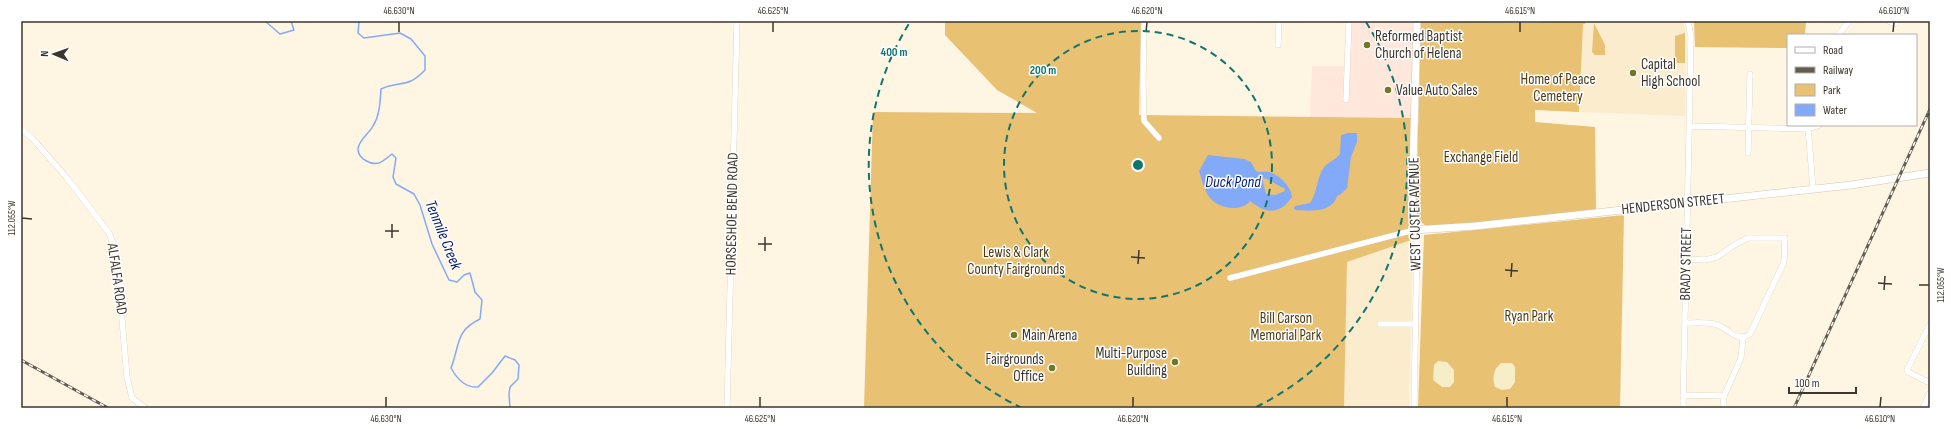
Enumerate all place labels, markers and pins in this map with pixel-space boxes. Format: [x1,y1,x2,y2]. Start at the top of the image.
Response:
place label: Reformed Baptist Church of Helena [1375,27,1463,63]
marker: Reformed Baptist Church of Helena [1362,40,1372,50]
place label: Capital High School [1641,55,1700,91]
marker: Capital High School [1628,68,1638,78]
place label: Value Auto Sales [1396,81,1478,100]
marker: Value Auto Sales [1383,85,1393,95]
centre of rings [1131,158,1145,172]
place label: Main Arena [1022,326,1078,345]
marker: Main Arena [1009,330,1019,340]
place label: Multi-Purpose Building [1095,344,1167,380]
place label: Fairgrounds Office [986,350,1044,386]
marker: Multi-Purpose Building [1170,357,1180,367]
marker: Fairgrounds Office [1047,363,1057,373]

